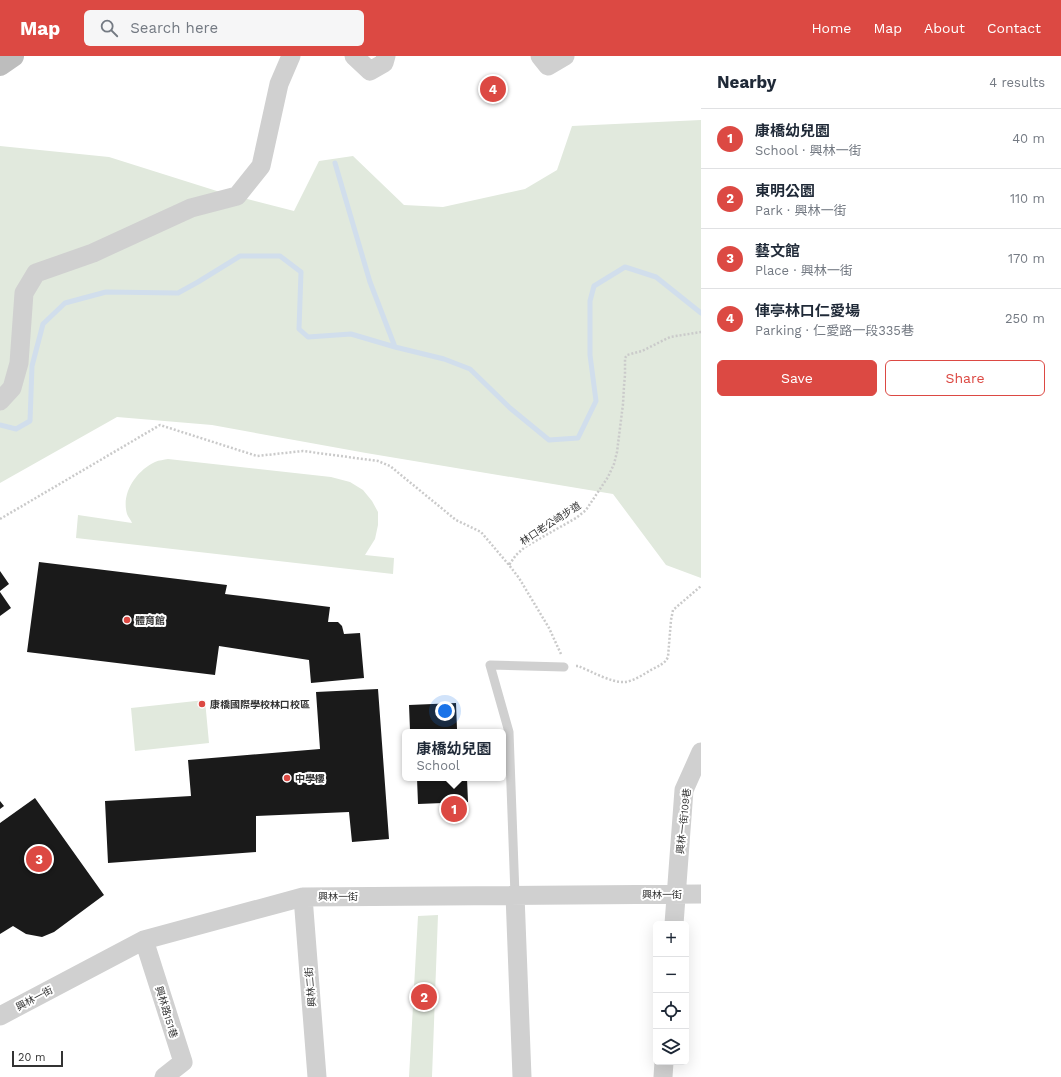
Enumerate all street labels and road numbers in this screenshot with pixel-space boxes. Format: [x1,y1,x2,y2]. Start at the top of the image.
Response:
street label: 林口老公崎步道 [518,500,583,547]
street label: 興林一街109巷 [675,788,692,855]
street label: 興林一街 [642,889,682,900]
street label: 興林一街 [318,891,358,902]
street label: 興林二街 [303,967,318,1007]
street label: 興林一街 [14,984,54,1013]
street label: 興林路151巷 [153,985,180,1039]

